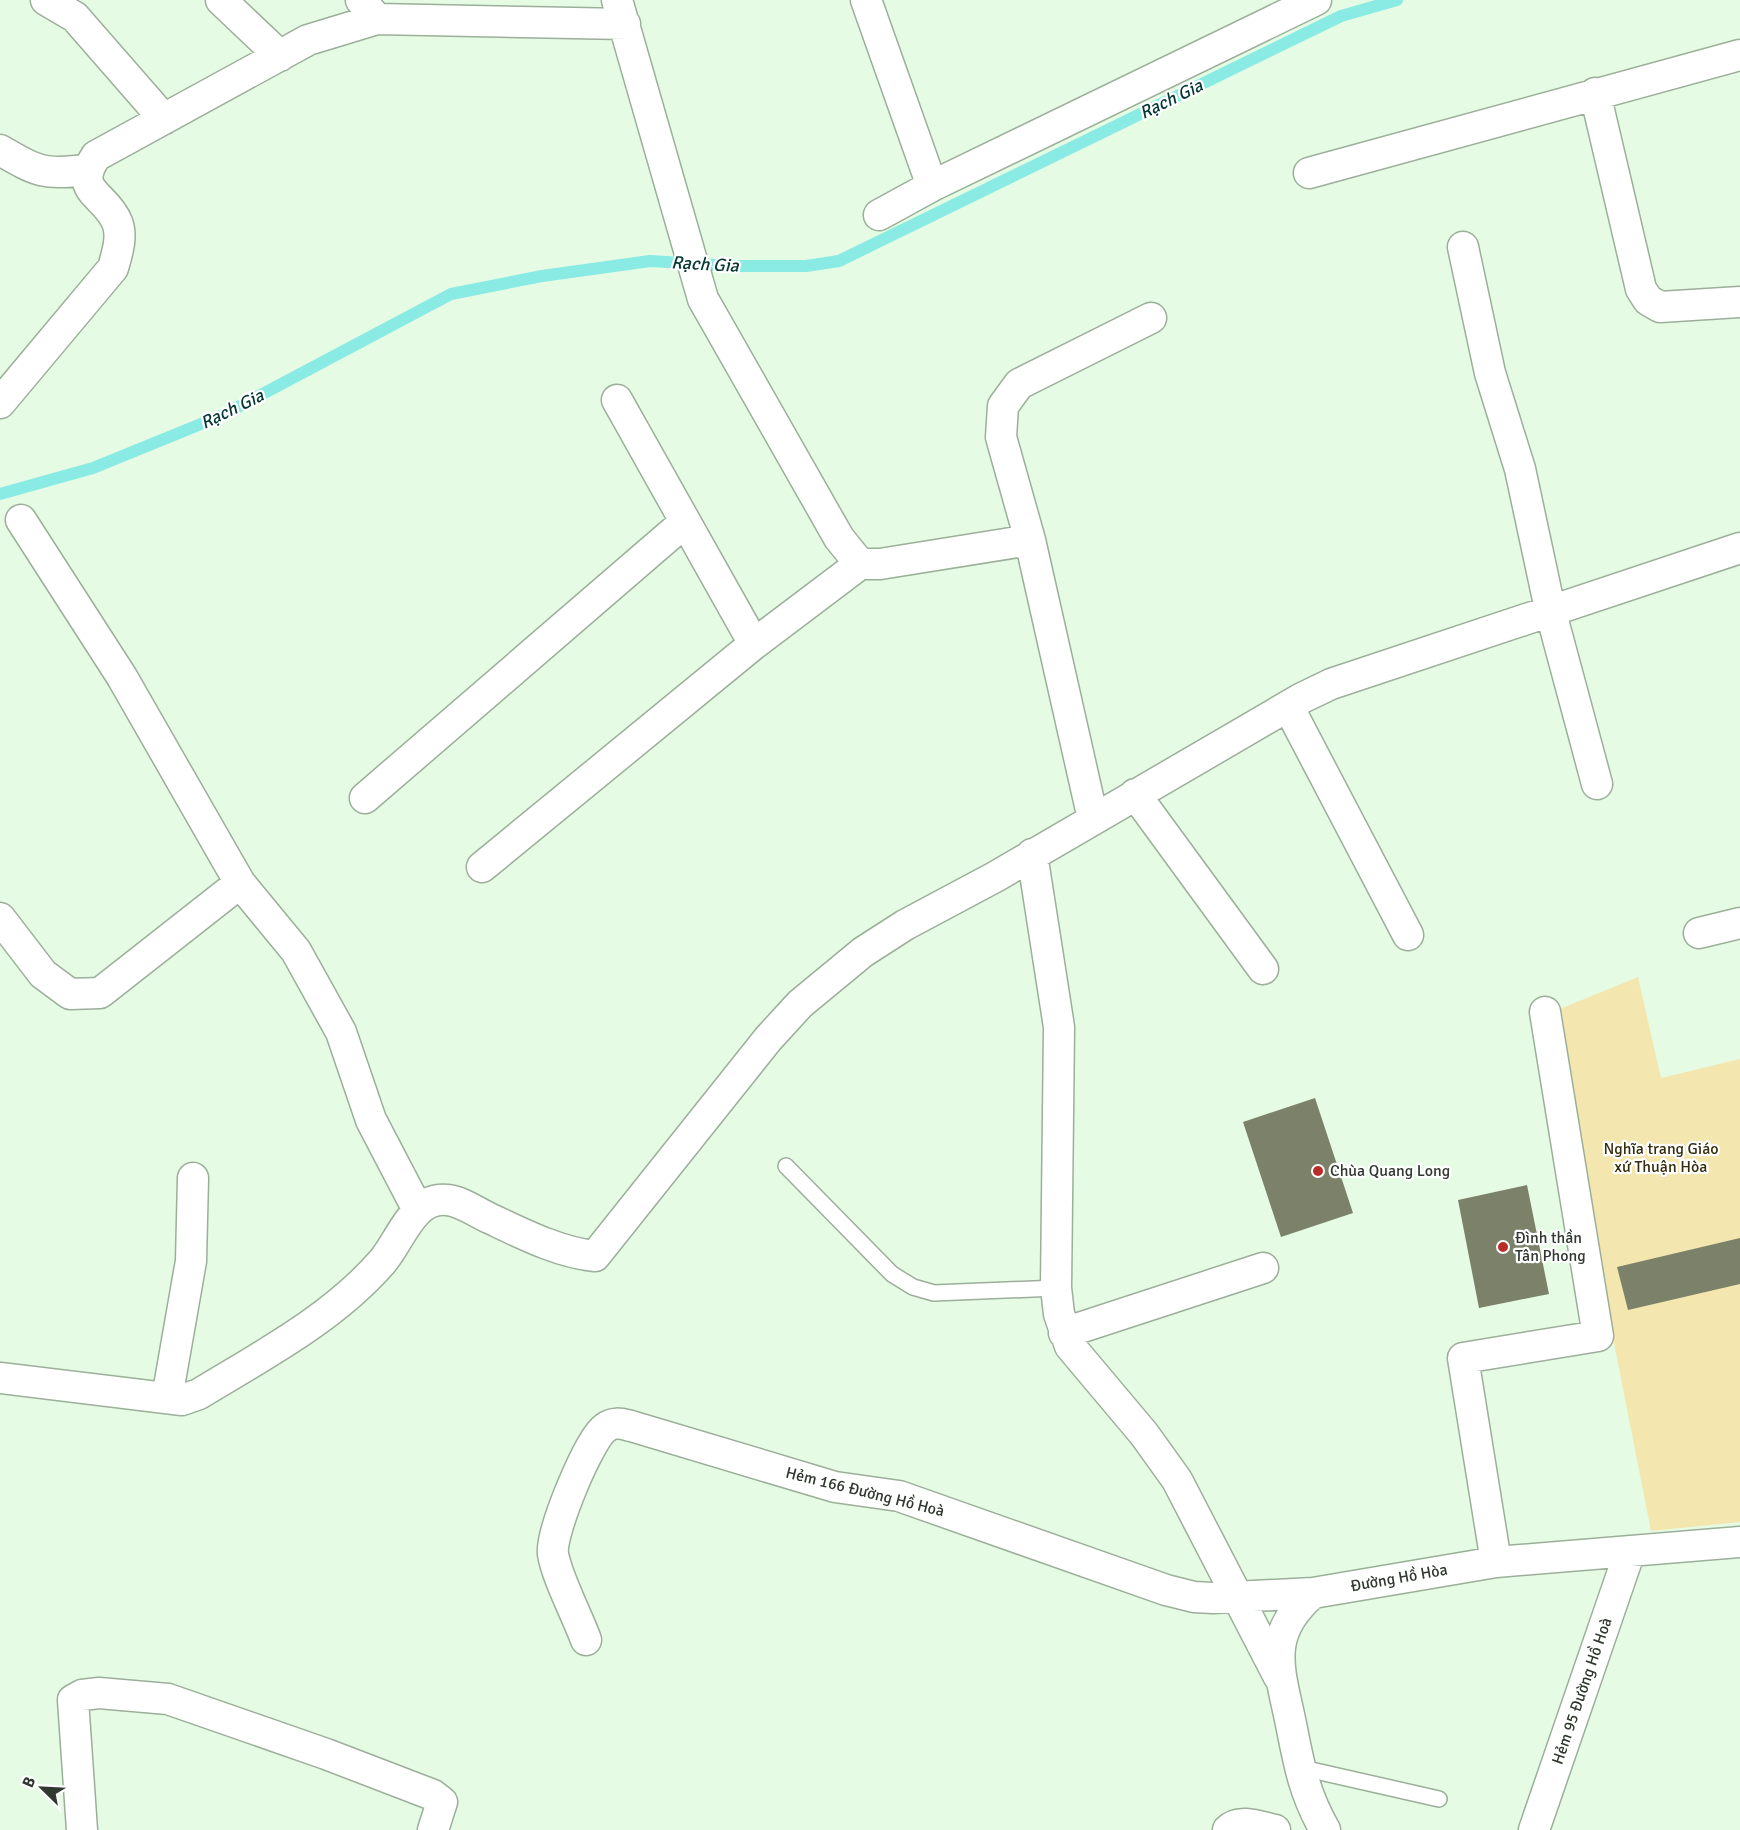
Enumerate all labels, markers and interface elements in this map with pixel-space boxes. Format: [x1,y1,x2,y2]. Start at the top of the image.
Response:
water label: Rạch Gia [1136,74,1207,124]
water label: Rạch Gia [671,251,740,277]
water label: Rạch Gia [197,384,268,434]
park label: Nghĩa trang Giáo xứ Thuận Hòa [1603,1139,1719,1177]
place label: Chùa Quang Long [1330,1161,1450,1181]
marker: Chùa Quang Long [1311,1164,1325,1178]
place label: Đình thần Tân Phong [1515,1228,1586,1266]
marker: Đình thần Tân Phong [1496,1240,1510,1254]
street label: Hẻm 166 Đường Hồ Hoà [784,1463,946,1521]
street label: Đường Hồ Hòa [1349,1560,1449,1596]
street label: Hẻm 95 Đường Hồ Hoà [1547,1615,1617,1767]
north arrow [12,1758,72,1818]
text: B [18,1774,40,1791]

